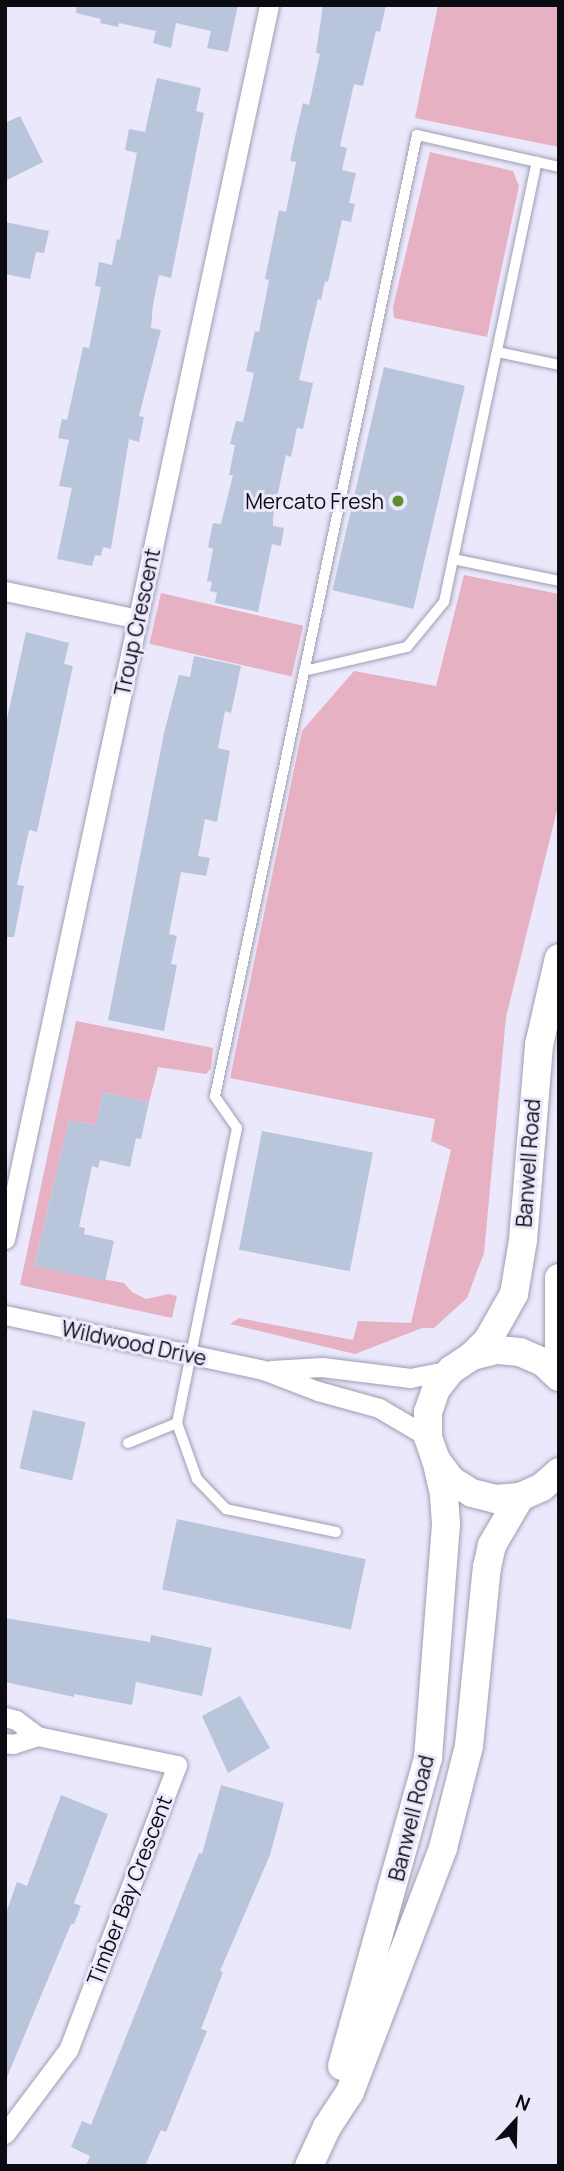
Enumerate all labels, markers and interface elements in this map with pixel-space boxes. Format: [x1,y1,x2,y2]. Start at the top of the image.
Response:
place label: Mercato Fresh [245,488,384,514]
marker: Mercato Fresh [390,493,406,509]
street label: Troup Crescent [109,546,165,698]
street label: Banwell Road [511,1098,545,1228]
street label: Wildwood Drive [59,1315,209,1371]
street label: Banwell Road [383,1752,439,1884]
street label: Timber Bay Crescent [81,1792,177,1988]
north arrow [480,2087,550,2157]
text: N [512,2088,534,2117]

